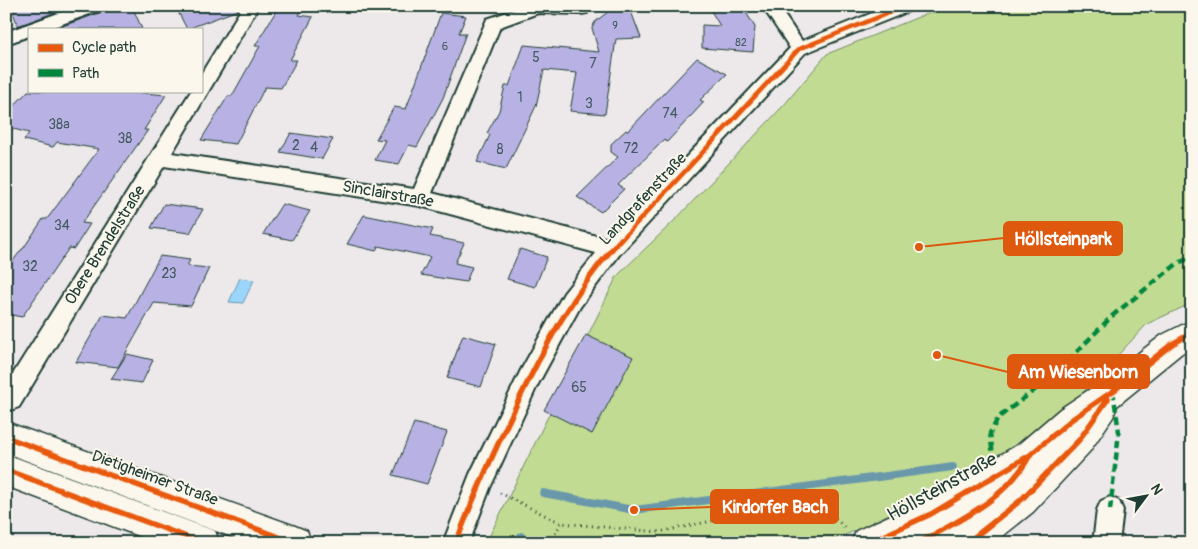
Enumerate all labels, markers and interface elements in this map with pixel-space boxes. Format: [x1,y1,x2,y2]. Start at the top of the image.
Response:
house number: 9 [612,19,618,32]
legend [28,28,202,92]
house number: 82 [735,36,747,49]
text: Cycle path [72,38,136,57]
house number: 6 [442,40,448,53]
house number: 5 [532,49,540,66]
house number: 7 [589,55,597,72]
text: Path [72,64,99,83]
house number: 1 [517,89,523,106]
house number: 3 [585,95,593,112]
house number: 74 [662,105,678,122]
house number: 38a [48,116,70,133]
house number: 38 [118,130,132,147]
house number: 2 [292,137,300,154]
house number: 4 [310,139,318,156]
house number: 72 [623,140,639,157]
house number: 8 [496,141,504,158]
street label: Landgrafenstraße [595,149,691,249]
street label: Sinclairstraße [341,176,435,212]
street label: Obere Brendelstraße [60,182,150,308]
house number: 34 [54,217,70,234]
callout: Höllsteinpark [1004,222,1122,255]
text: Höllsteinpark [1014,228,1112,251]
house number: 32 [22,258,38,275]
house number: 23 [161,265,177,282]
callout: Am Wiesenborn [1008,355,1149,388]
text: Am Wiesenborn [1018,361,1138,384]
house number: 65 [571,379,587,396]
street label: Dietigheimer Straße [89,446,221,510]
street label: Höllsteinstraße [883,447,1002,527]
north arrow [1120,472,1170,522]
text: N [1147,481,1166,498]
callout: Kirdorfer Bach [711,490,838,523]
text: Kirdorfer Bach [722,496,829,519]

